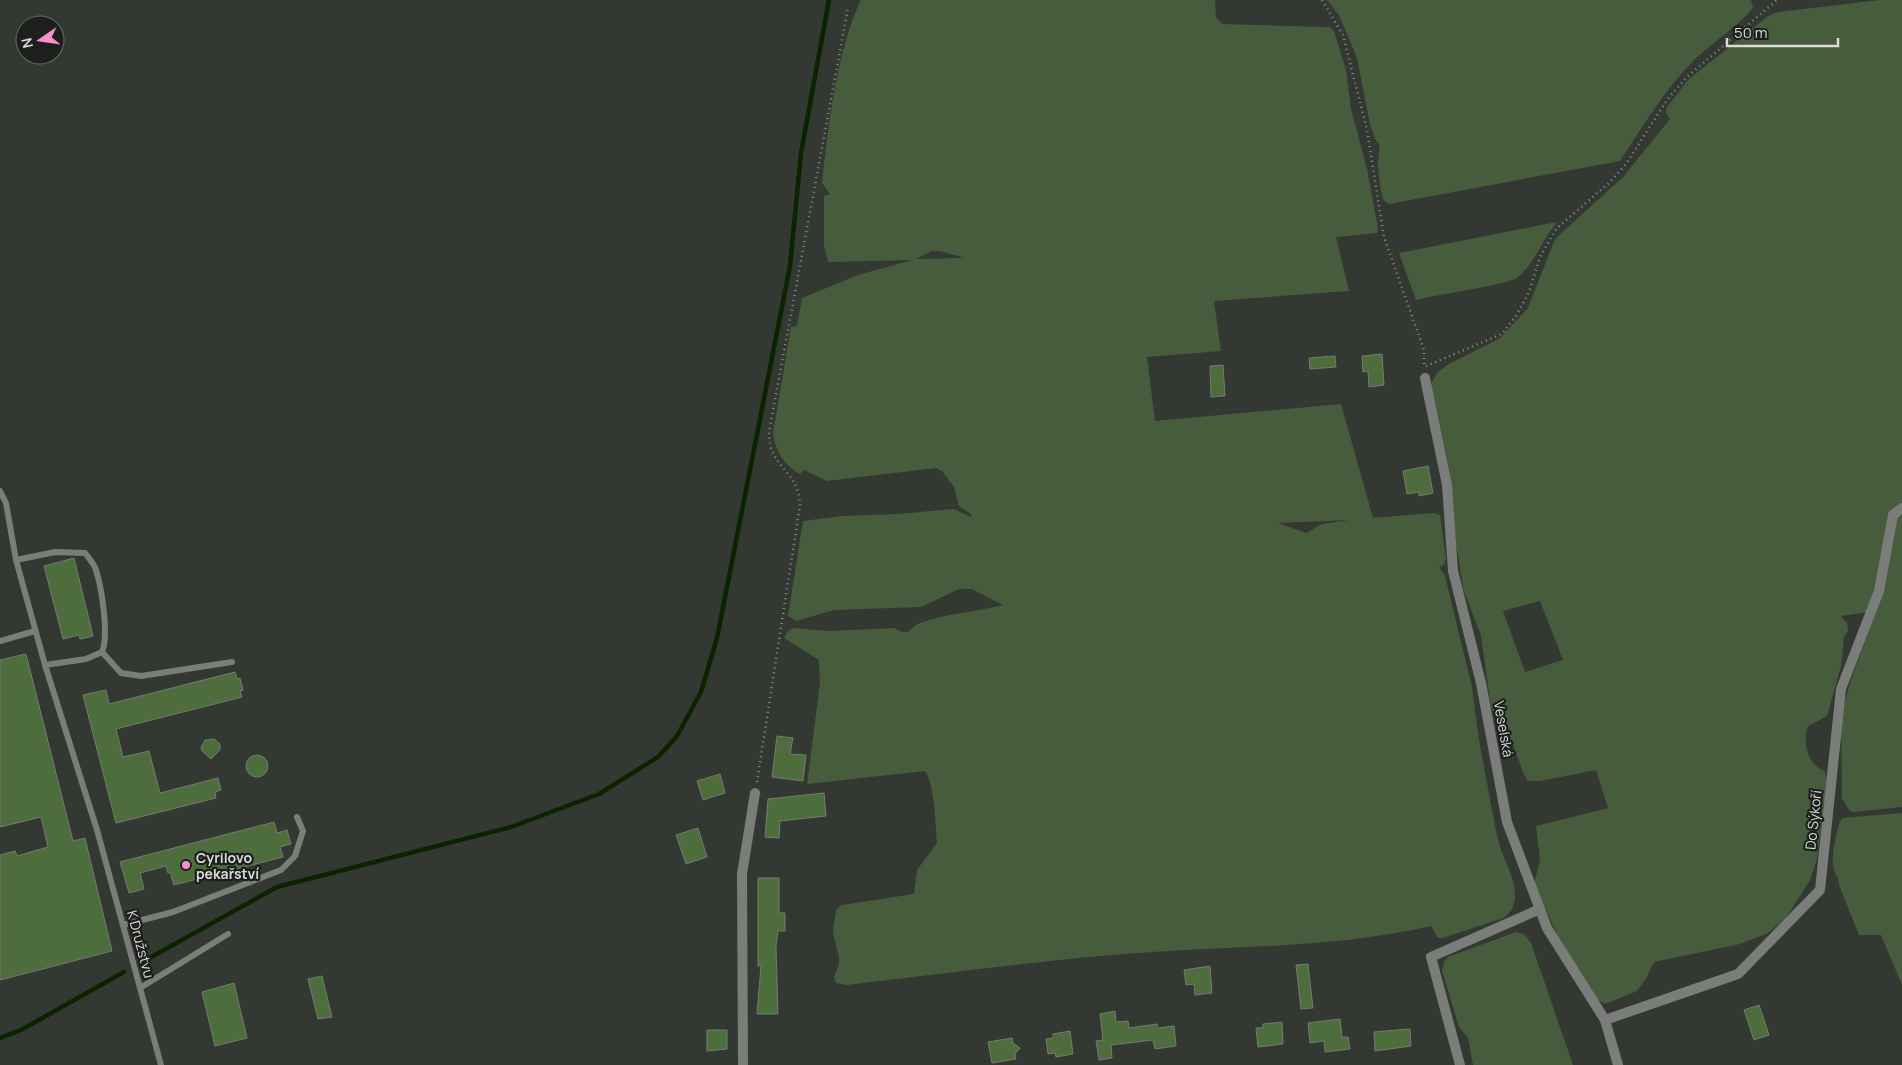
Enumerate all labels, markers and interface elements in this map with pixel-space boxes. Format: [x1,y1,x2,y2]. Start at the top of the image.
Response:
north arrow [15,15,65,65]
scale bar [1727,15,1838,47]
text: 50 m [1734,22,1768,43]
text: N [16,36,37,50]
street label: Veselská [1490,699,1518,759]
street label: Do Sýkoří [1800,789,1826,851]
place label: Cyrilovo pekařství [196,848,259,883]
marker: Cyrilovo pekařství [180,859,192,871]
street label: K Družstvu [123,908,159,980]

